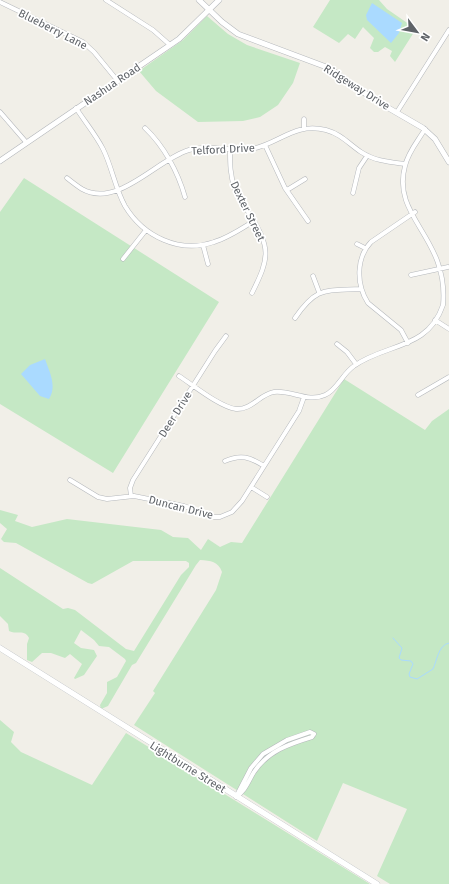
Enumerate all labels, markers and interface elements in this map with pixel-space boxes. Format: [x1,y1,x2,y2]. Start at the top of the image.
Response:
street label: Blueberry Lane [16,7,89,52]
north arrow [397,12,437,52]
text: N [418,30,433,44]
street label: Nashua Road [81,61,143,108]
street label: Ridgeway Drive [321,62,392,113]
street label: Telford Drive [191,141,255,158]
street label: Dexter Street [227,179,268,243]
street label: Deer Drive [156,389,195,440]
street label: Duncan Drive [147,493,215,522]
street label: Lightburne Street [147,739,228,796]

